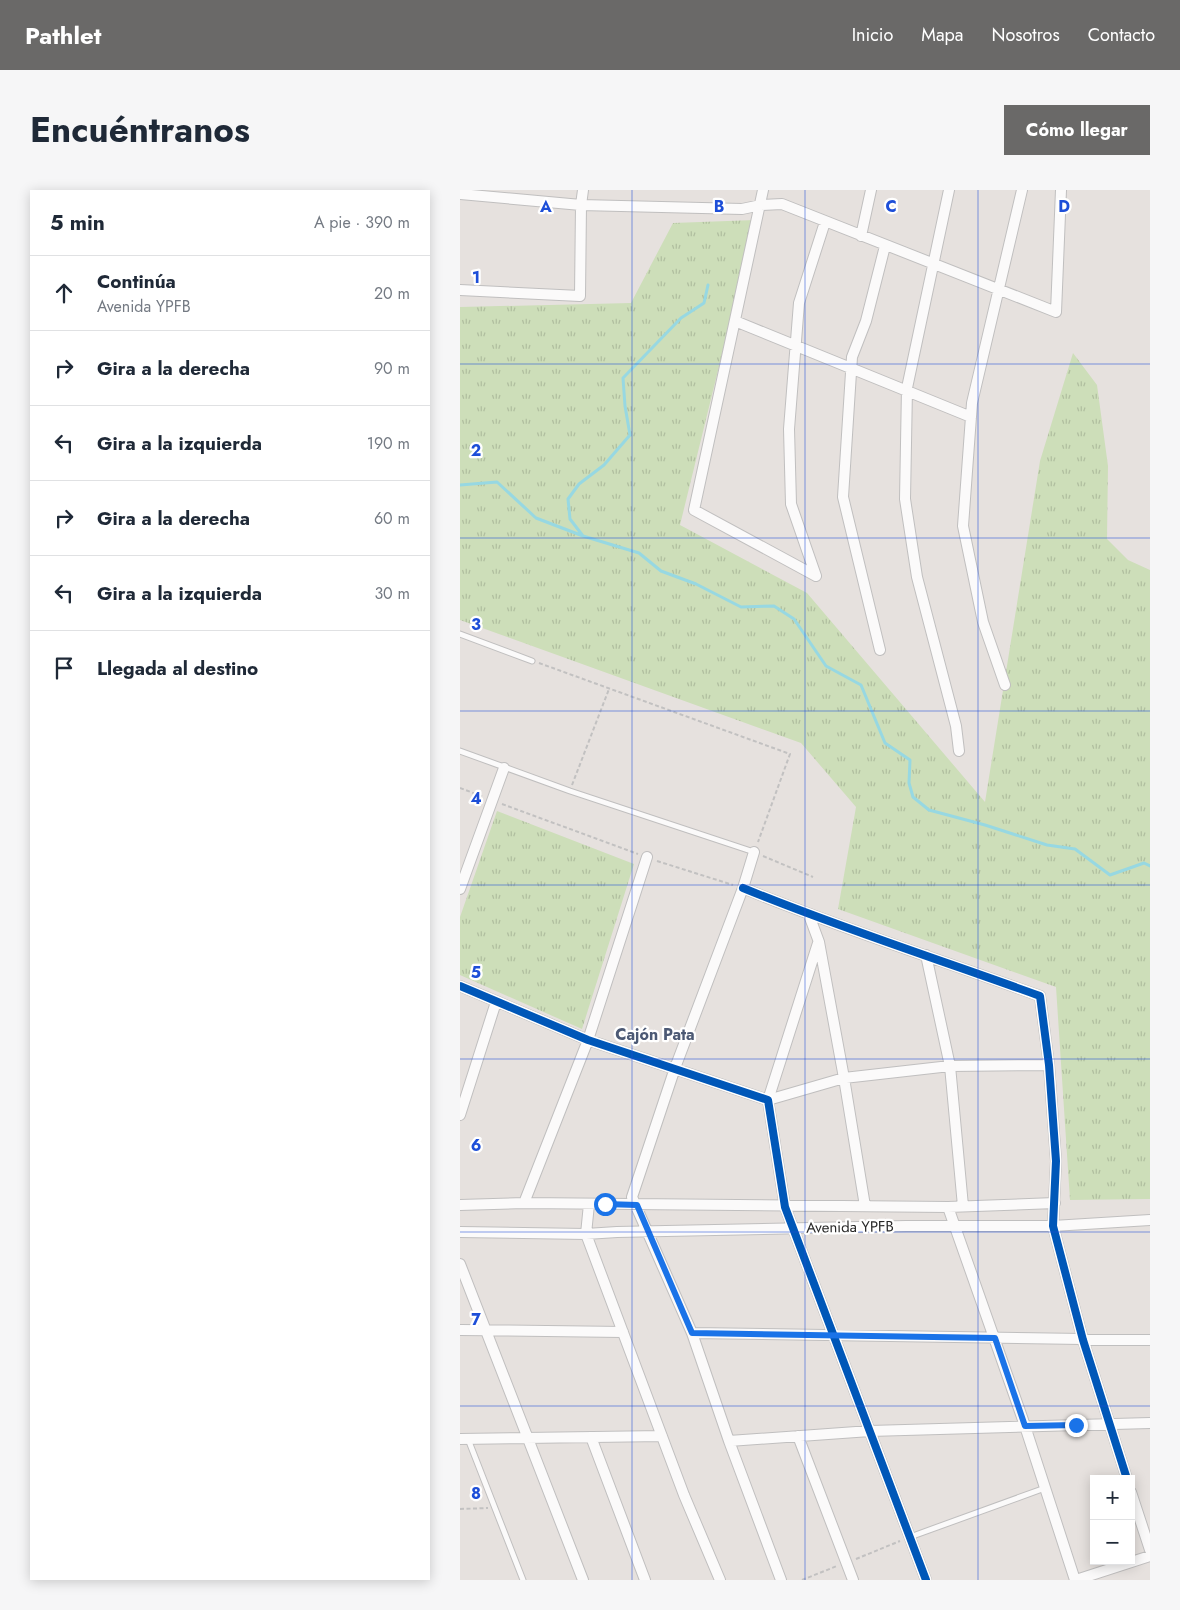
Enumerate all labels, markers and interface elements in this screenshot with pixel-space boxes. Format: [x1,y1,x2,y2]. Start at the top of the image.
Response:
text: Pathlet [25,18,101,53]
text: Inicio [852,22,893,48]
text: Mapa [921,22,963,48]
text: Nosotros [991,22,1060,48]
text: Contacto [1088,22,1155,48]
text: Encuéntranos [30,105,250,155]
button: Cómo llegar [1004,105,1150,155]
text: A [539,195,552,218]
text: B [714,195,724,218]
text: C [885,195,897,218]
text: D [1058,195,1070,218]
text: 5 min [50,208,105,238]
text: A pie · 390 m [314,211,410,234]
text: 1 [472,266,480,289]
text: Continúa [97,268,176,295]
icon: ahead [50,279,78,307]
text: 20 m [374,282,410,305]
text: Avenida YPFB [97,295,191,318]
icon: right [50,354,78,382]
text: Gira a la derecha [97,355,250,382]
text: 90 m [374,357,410,380]
icon: left [50,429,78,457]
text: Gira a la izquierda [97,430,262,457]
text: 190 m [367,432,410,455]
text: 2 [471,439,481,462]
icon: right [50,504,78,532]
text: Gira a la derecha [97,505,250,532]
text: 60 m [374,507,410,530]
icon: left [50,579,78,607]
text: Gira a la izquierda [97,580,262,607]
text: 30 m [374,582,410,605]
text: 3 [471,613,481,636]
icon: arrive [50,654,78,682]
text: Llegada al destino [97,655,258,682]
text: 4 [470,787,482,810]
text: 5 [471,961,481,984]
district label: Cajón Pata [615,1023,695,1046]
text: 6 [471,1134,481,1157]
route start [594,1193,617,1216]
street label: Avenida YPFB [806,1215,894,1239]
text: 7 [471,1308,481,1331]
route end [1065,1414,1088,1437]
map controls [1090,1475,1135,1565]
button: + [1090,1475,1135,1520]
text: 8 [471,1482,481,1505]
button: − [1090,1520,1135,1565]

